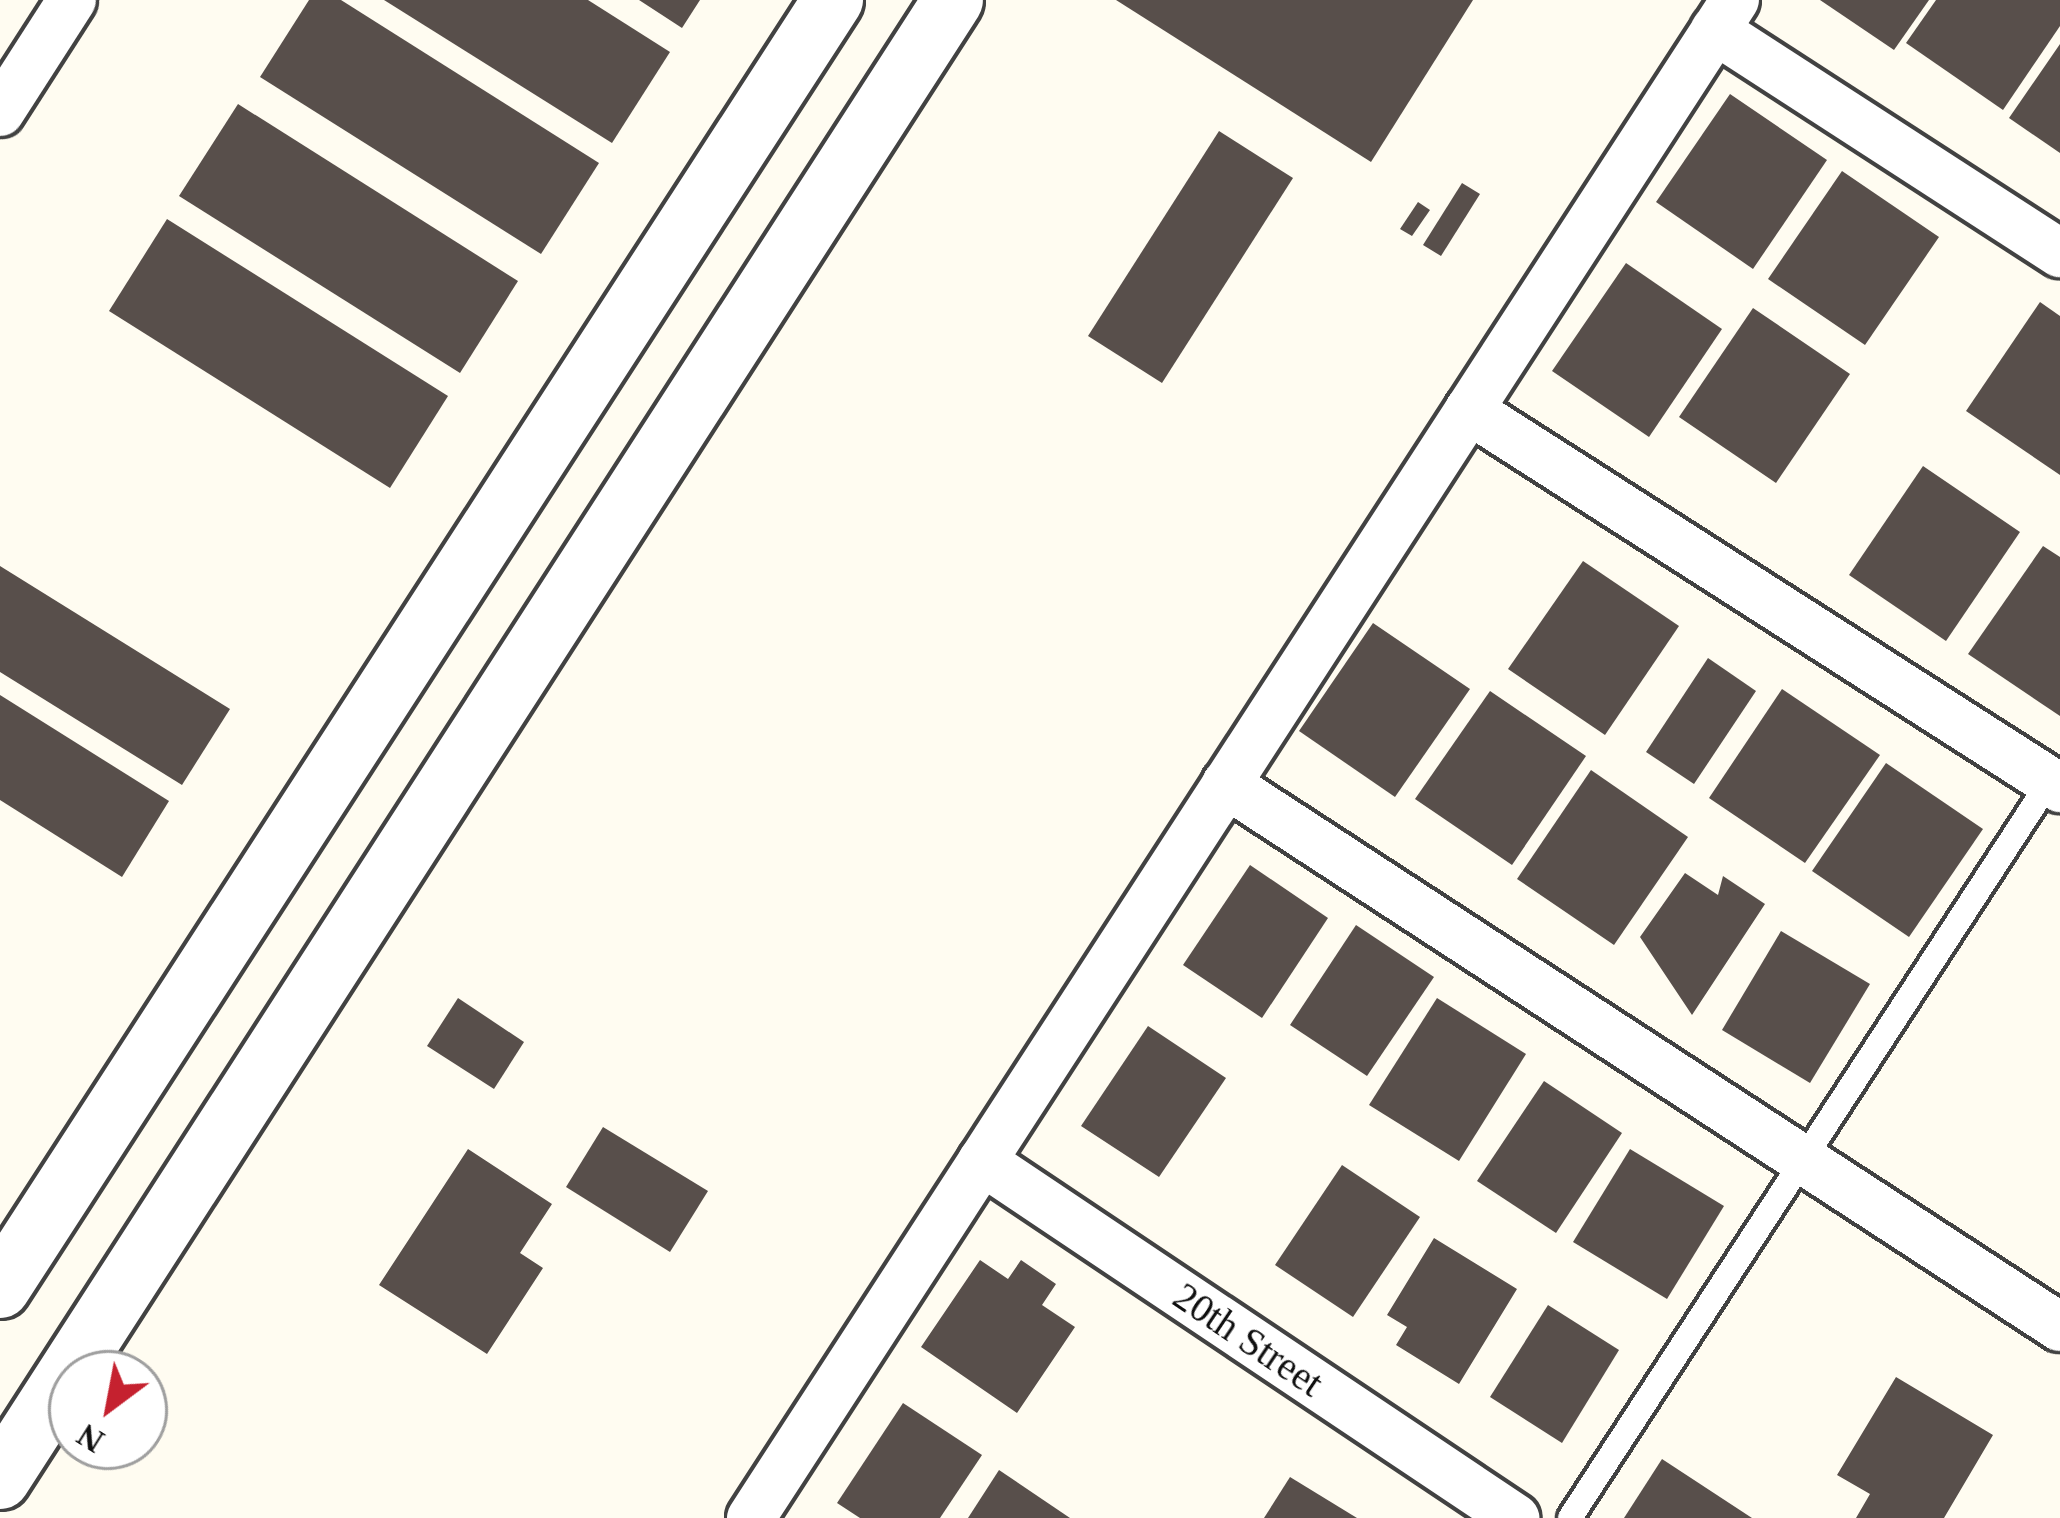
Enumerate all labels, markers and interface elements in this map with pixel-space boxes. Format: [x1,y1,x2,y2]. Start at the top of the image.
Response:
street label: 20th Street [1164,1273,1332,1407]
north arrow [48,1350,168,1470]
text: N [71,1416,110,1460]

